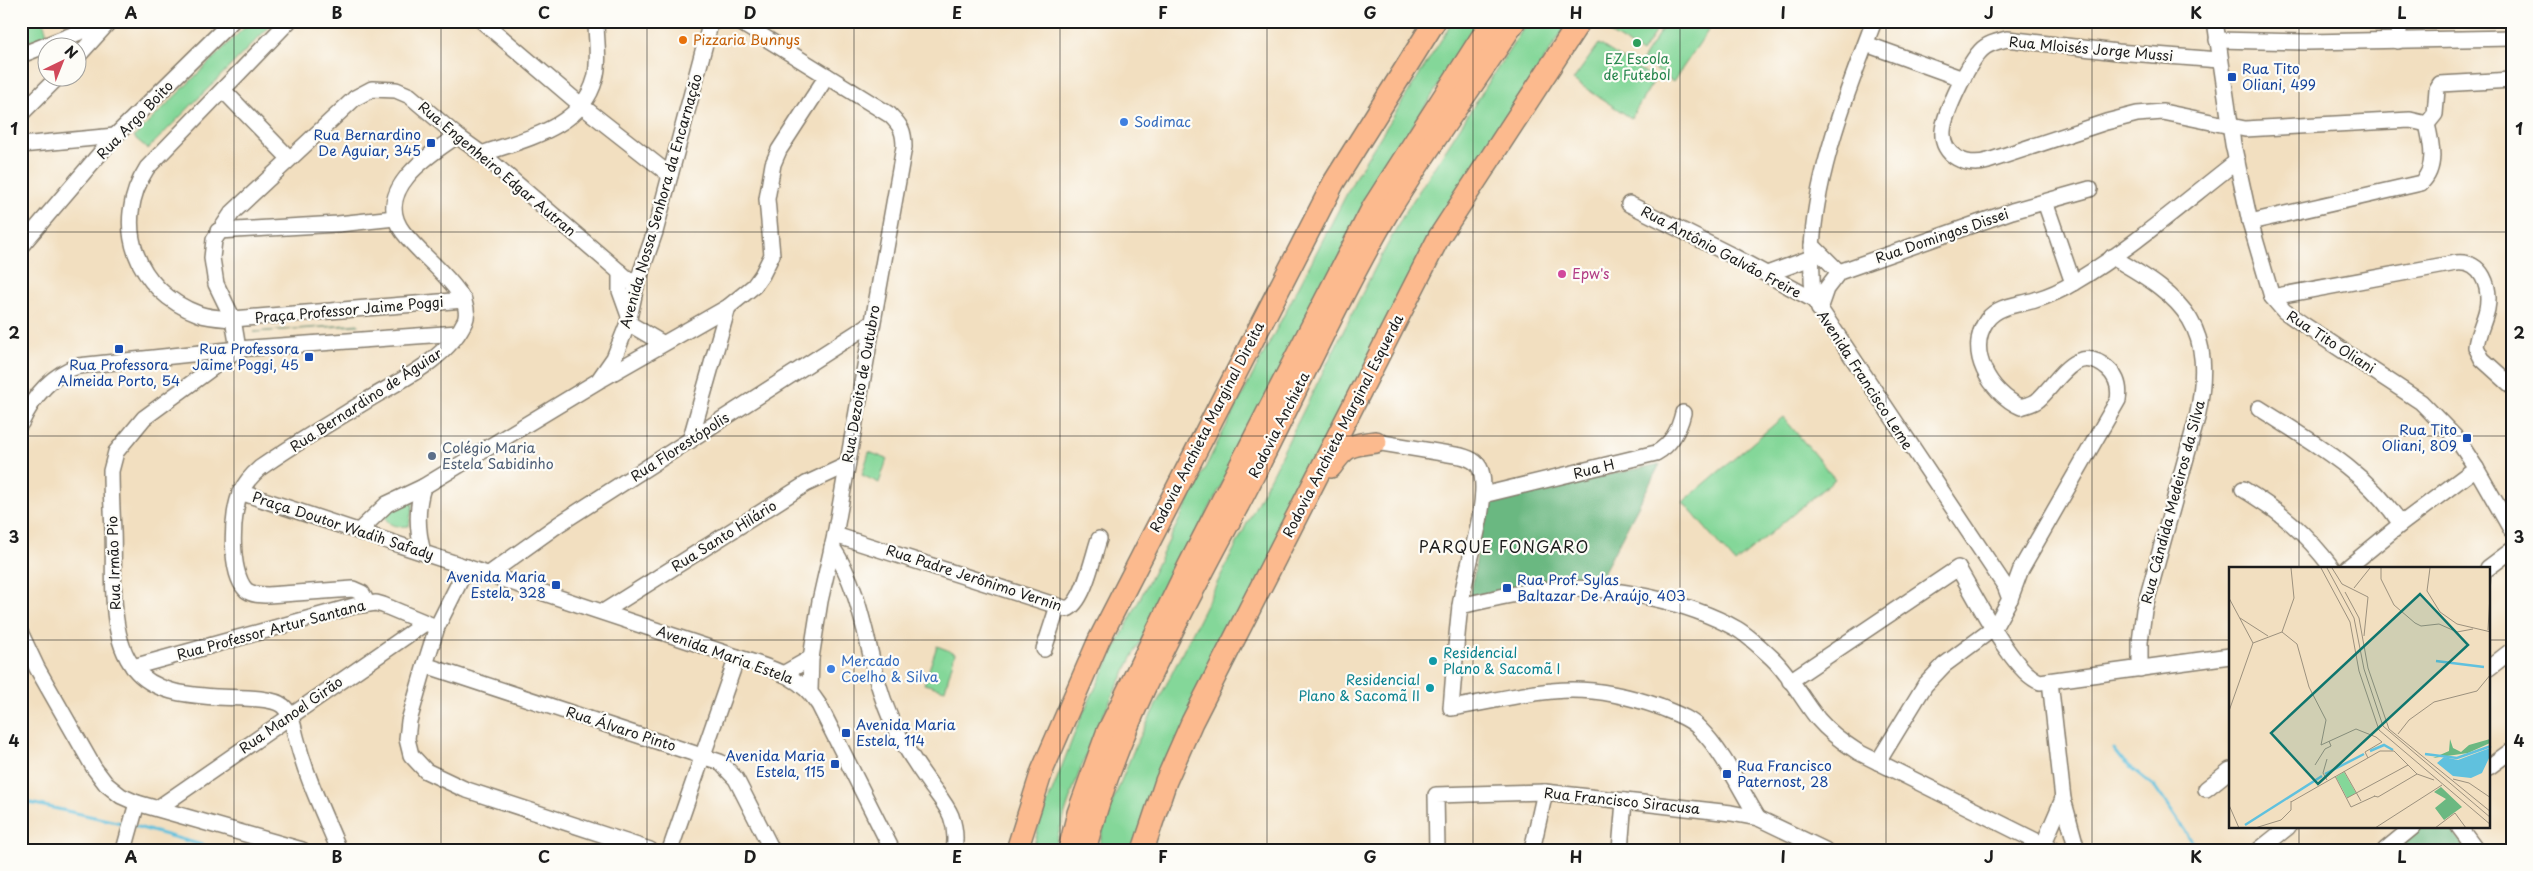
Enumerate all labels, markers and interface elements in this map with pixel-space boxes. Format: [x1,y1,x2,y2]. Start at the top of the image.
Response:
text: A [125,0,138,24]
text: B [332,0,343,24]
text: C [538,0,550,24]
text: D [744,0,756,24]
text: E [952,0,962,24]
text: F [1158,0,1168,24]
text: G [1363,0,1377,24]
text: H [1570,0,1582,24]
text: I [1780,0,1786,24]
text: J [1984,0,1994,24]
text: K [2190,0,2202,24]
text: L [2397,0,2407,24]
place label: Pizzaria Bunnys [693,29,800,50]
street label: Rua Mloisés Jorge Mussi [2008,31,2174,66]
marker: Pizzaria Bunnys [677,34,689,46]
marker: EZ Escola de Futebol [1631,37,1643,49]
north arrow [38,38,88,88]
text: N [60,41,82,64]
place label: EZ Escola de Futebol [1603,48,1671,85]
place label: Rua Tito Oliani, 499 [2242,58,2316,95]
street label: Avenida Nossa Senhora da Encarnação [614,71,707,331]
marker: Rua Tito Oliani, 499 [2226,71,2238,83]
street label: Rua Argo Boito [92,75,178,164]
street label: Rua Engenheiro Edgar Autran [414,96,581,241]
place label: Sodimac [1134,111,1191,132]
text: 1 [10,116,18,140]
marker: Sodimac [1118,116,1130,128]
text: 1 [2515,116,2523,140]
place label: Rua Bernardino De Aguiar, 345 [313,124,421,161]
marker: Rua Bernardino De Aguiar, 345 [425,137,437,149]
street label: Rua Antônio Galvão Freire [1637,200,1805,303]
street label: Rua Domingos Dissei [1872,203,2011,268]
place label: Epw's [1572,263,1609,284]
marker: Epw's [1556,268,1568,280]
street label: Praça Professor Jaime Poggi [253,291,444,328]
street label: Rua Dezoito de Outubro [836,303,885,464]
street label: Rua Tito Oliani [2283,305,2380,378]
street label: Avenida Francisco Leme [1812,306,1919,454]
street label: Rodovia Anchieta Marginal Esquerda [1277,310,1408,541]
street label: Rodovia Anchieta Marginal Direita [1144,318,1269,536]
text: 2 [8,320,20,344]
text: 2 [2513,320,2525,344]
place label: Rua Professora Jaime Poggi, 45 [192,338,299,375]
street label: Rua Bernardino de Águiar [286,342,446,457]
marker: Rua Professora Almeida Porto, 54 [113,343,125,355]
marker: Rua Professora Jaime Poggi, 45 [303,351,315,363]
place label: Rua Professora Almeida Porto, 54 [58,354,180,391]
street label: Rodovia Anchieta [1243,368,1314,481]
street label: Rua Cândida Medeiros da Silva [2135,397,2210,606]
street label: Rua Florestópolis [626,407,733,486]
place label: Rua Tito Oliani, 809 [2381,419,2457,456]
marker: Rua Tito Oliani, 809 [2461,432,2473,444]
place label: Colégio Maria Estela Sabidinho [442,437,554,474]
marker: Colégio Maria Estela Sabidinho [426,450,438,462]
street label: Rua H [1571,453,1617,484]
street label: Praça Doutor Wadih Safady [249,486,437,565]
street label: Rua Santo Hilário [667,495,781,576]
street label: Rua Irmão Pio [101,515,126,611]
text: 3 [9,524,19,548]
text: 3 [2514,524,2524,548]
district label: PARQUE FONGARO [1419,534,1589,558]
street label: Rua Padre Jerônimo Vernin [883,539,1065,616]
place label: Avenida Maria Estela, 328 [447,566,546,603]
inset map [2229,567,2490,828]
place label: Rua Prof. Sylas Baltazar De Araújo, 403 [1517,569,1686,606]
marker: Avenida Maria Estela, 328 [550,579,562,591]
marker: Rua Prof. Sylas Baltazar De Araújo, 403 [1501,582,1513,594]
street label: Rua Professor Artur Santana [174,594,368,665]
street label: Avenida Maria Estela [654,620,797,689]
place label: Residencial Plano & Sacomã I [1443,642,1560,679]
place label: Mercado Coelho & Silva [841,650,939,687]
marker: Residencial Plano & Sacomã I [1427,655,1439,667]
marker: Mercado Coelho & Silva [825,663,837,675]
place label: Residencial Plano & Sacomã II [1298,669,1420,706]
street label: Rua Manoel Girão [235,671,347,758]
marker: Residencial Plano & Sacomã II [1424,682,1436,694]
street label: Rua Álvaro Pinto [564,701,679,756]
place label: Avenida Maria Estela, 114 [856,714,956,751]
marker: Avenida Maria Estela, 114 [840,727,852,739]
text: 4 [9,728,20,752]
text: 4 [2514,728,2525,752]
place label: Avenida Maria Estela, 115 [726,745,825,782]
place label: Rua Francisco Paternost, 28 [1737,755,1832,792]
marker: Avenida Maria Estela, 115 [829,758,841,770]
marker: Rua Francisco Paternost, 28 [1721,768,1733,780]
street label: Rua Francisco Siracusa [1543,782,1701,819]
text: A [125,844,138,868]
text: B [332,844,343,868]
text: C [538,844,550,868]
text: D [744,844,756,868]
text: E [952,844,962,868]
text: F [1158,844,1168,868]
text: G [1363,844,1377,868]
text: H [1570,844,1582,868]
text: I [1780,844,1786,868]
text: J [1984,844,1994,868]
text: K [2190,844,2202,868]
text: L [2397,844,2407,868]

